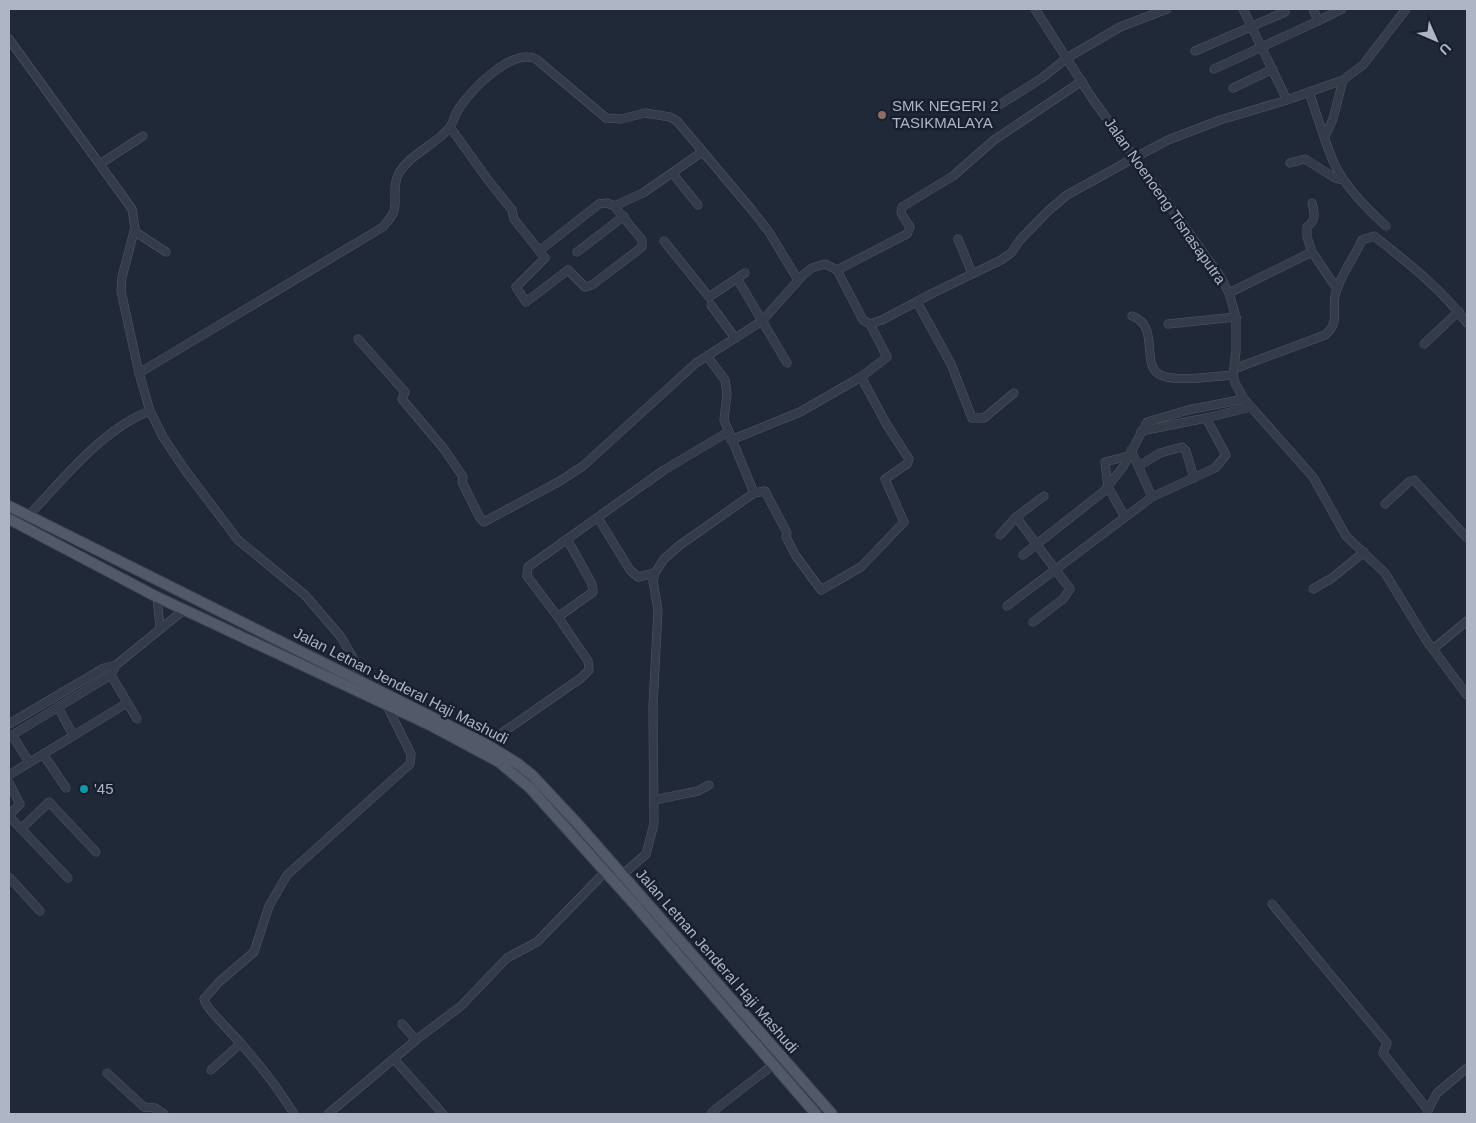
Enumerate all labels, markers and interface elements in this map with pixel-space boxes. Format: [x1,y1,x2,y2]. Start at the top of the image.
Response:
north arrow [1411,15,1461,65]
text: U [1436,40,1454,58]
place label: SMK NEGERI 2 TASIKMALAYA [892,97,999,131]
marker: SMK NEGERI 2 TASIKMALAYA [876,109,888,121]
street label: Jalan Noenoeng Tisnasaputra [1101,114,1230,288]
street label: Jalan Letnan Jenderal Haji Mashudi [291,624,511,747]
place label: '45 [94,780,114,797]
marker: '45 [78,783,90,795]
street label: Jalan Letnan Jenderal Haji Mashudi [633,865,802,1056]

